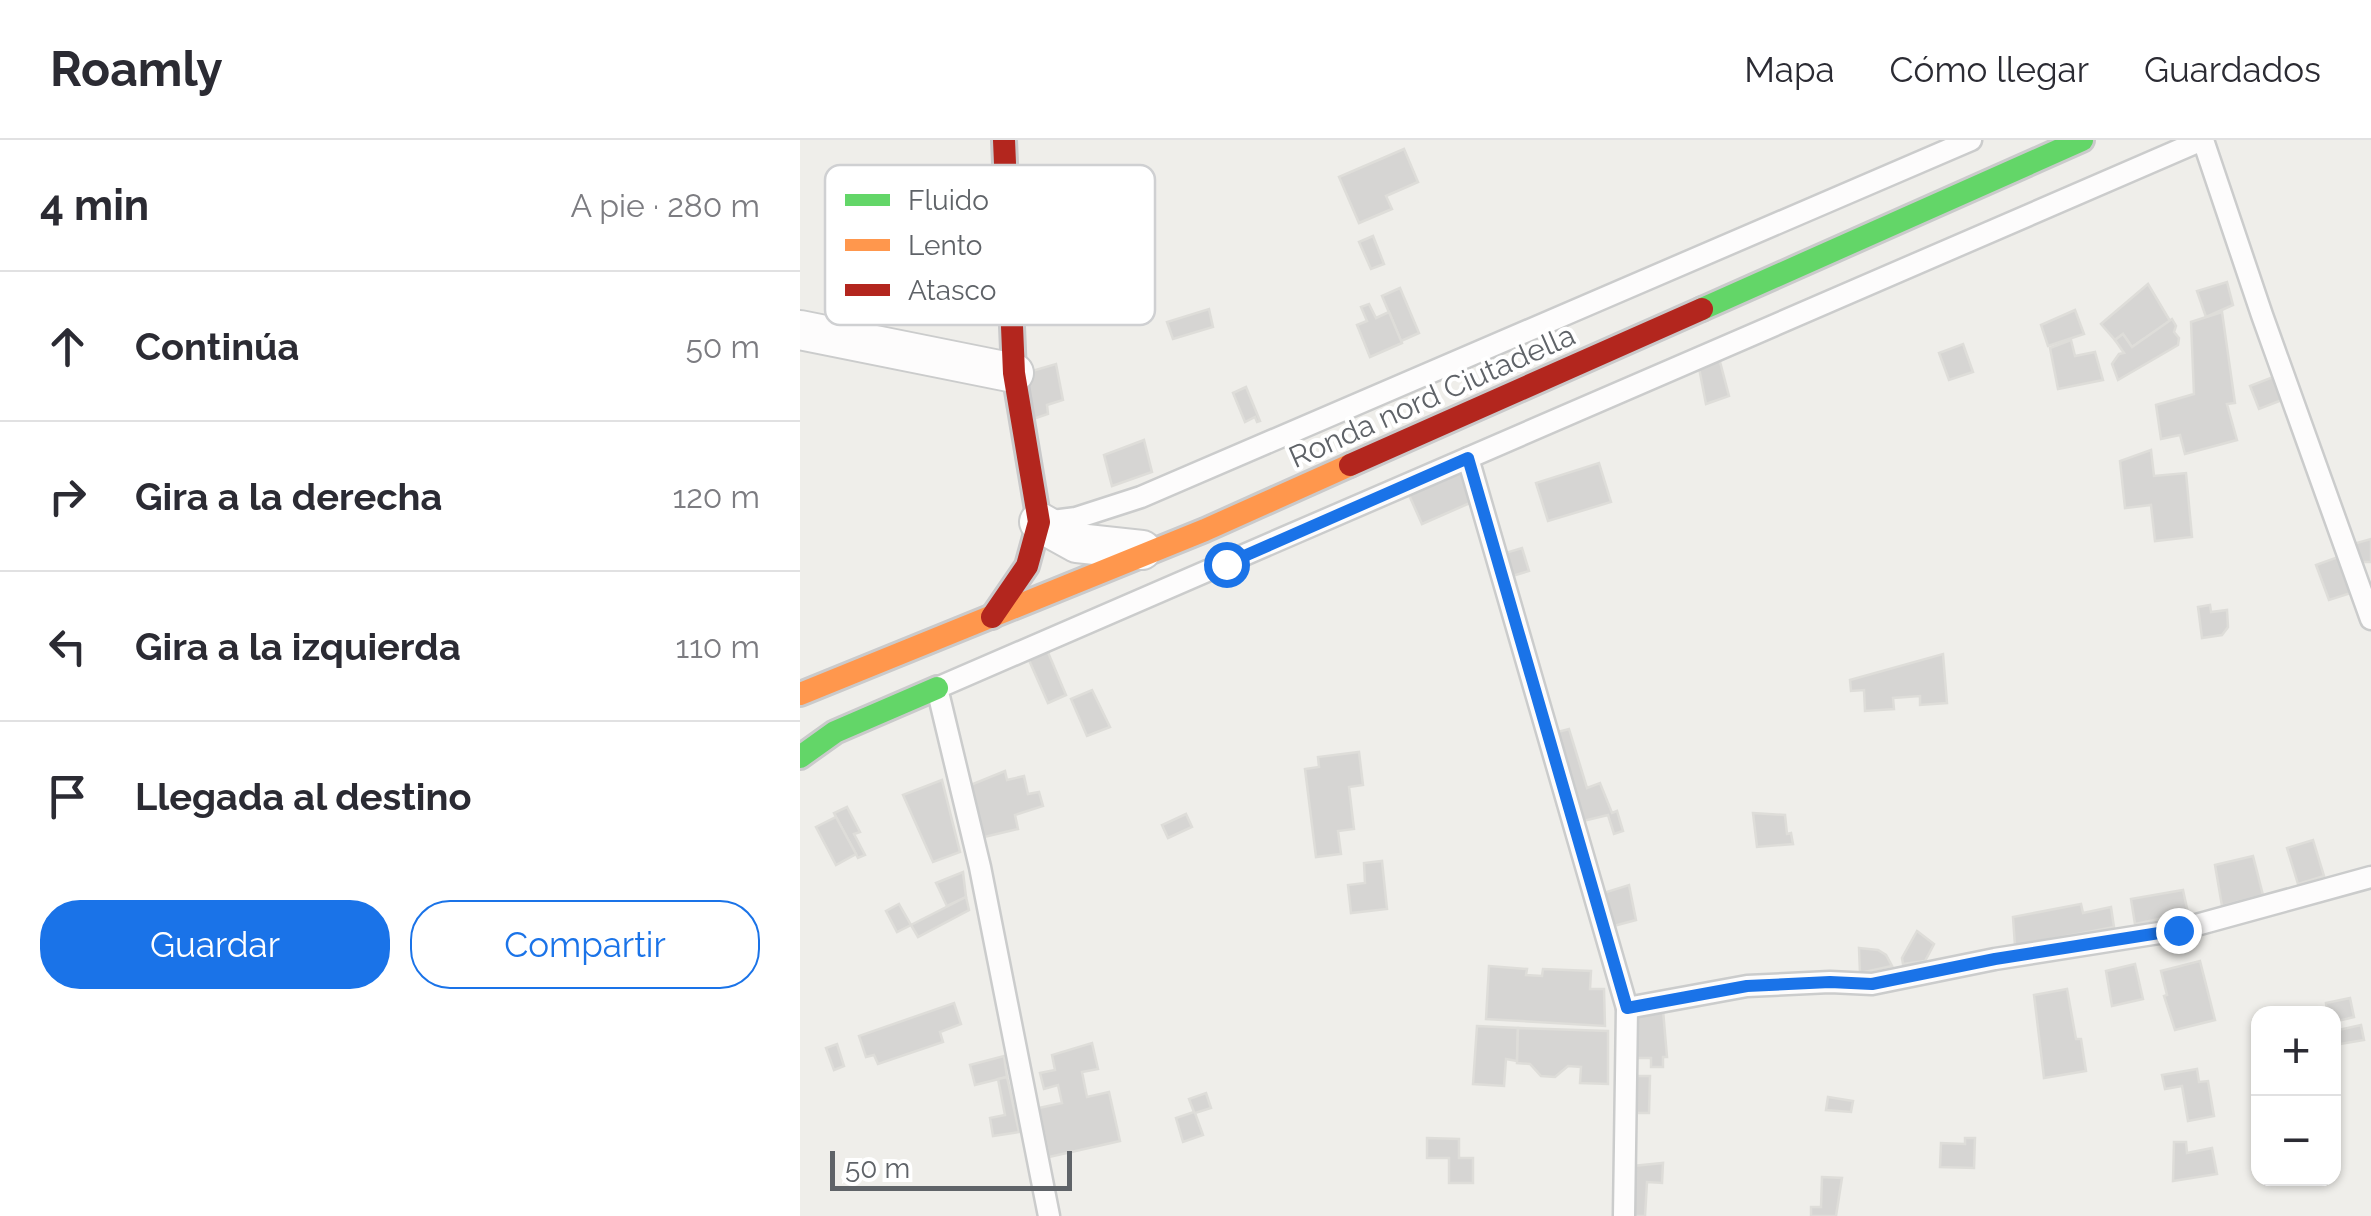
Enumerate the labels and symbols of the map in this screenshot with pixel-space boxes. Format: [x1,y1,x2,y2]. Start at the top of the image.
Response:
legend [825,165,1155,325]
text: Fluido [908,184,989,217]
text: Lento [908,229,982,262]
text: Atasco [908,274,996,307]
street label: Ronda nord Ciutadella [1284,317,1580,475]
route start [1204,542,1250,588]
route end [2156,908,2202,954]
scale bar [830,1146,1072,1190]

